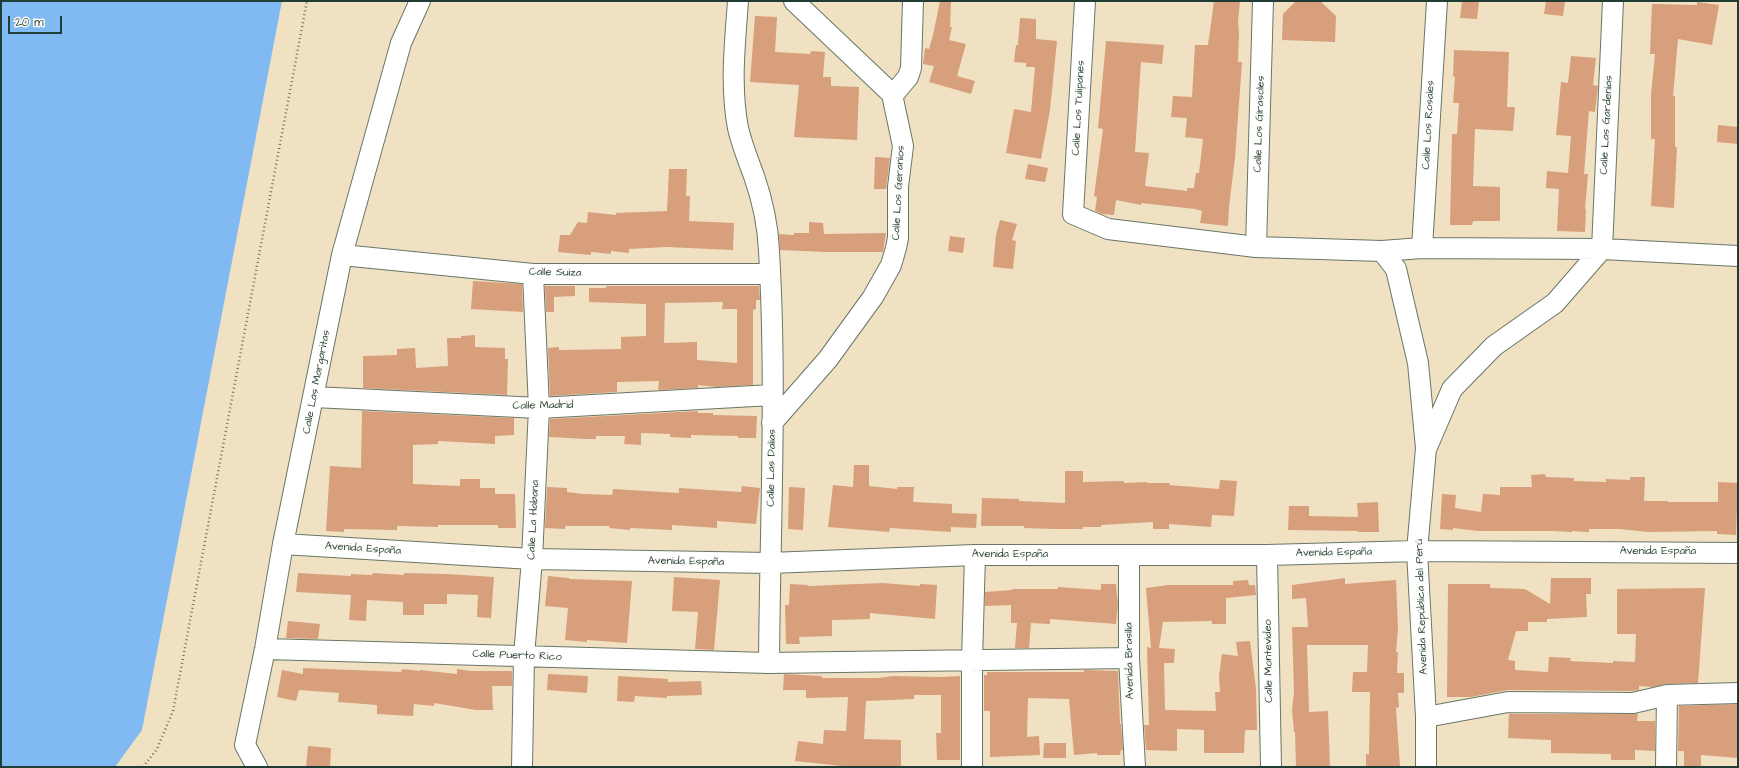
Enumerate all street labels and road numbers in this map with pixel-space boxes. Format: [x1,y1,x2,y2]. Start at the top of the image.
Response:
street label: Calle Los Tulipanes [1070,60,1088,156]
street label: Calle Los Girasoles [1252,75,1268,173]
street label: Calle Las Gardenias [1598,75,1616,175]
street label: Calle Los Rosales [1420,80,1438,170]
street label: Calle Los Geranios [890,145,908,241]
street label: Calle Suiza [529,266,581,280]
street label: Calle Las Margaritas [300,329,334,435]
street label: Calle Madrid [512,399,574,413]
street label: Calle Las Dalias [765,429,779,507]
street label: Calle La Habana [525,480,543,560]
street label: Avenida República del Perú [1413,539,1431,675]
street label: Avenida España [324,540,402,558]
street label: Avenida España [1620,545,1696,559]
street label: Avenida España [1296,546,1372,560]
street label: Avenida España [972,548,1048,562]
street label: Avenida España [648,555,724,569]
street label: Calle Montevideo [1262,619,1276,703]
street label: Avenida Brasilia [1123,622,1137,700]
street label: Calle Puerto Rico [472,648,562,664]

